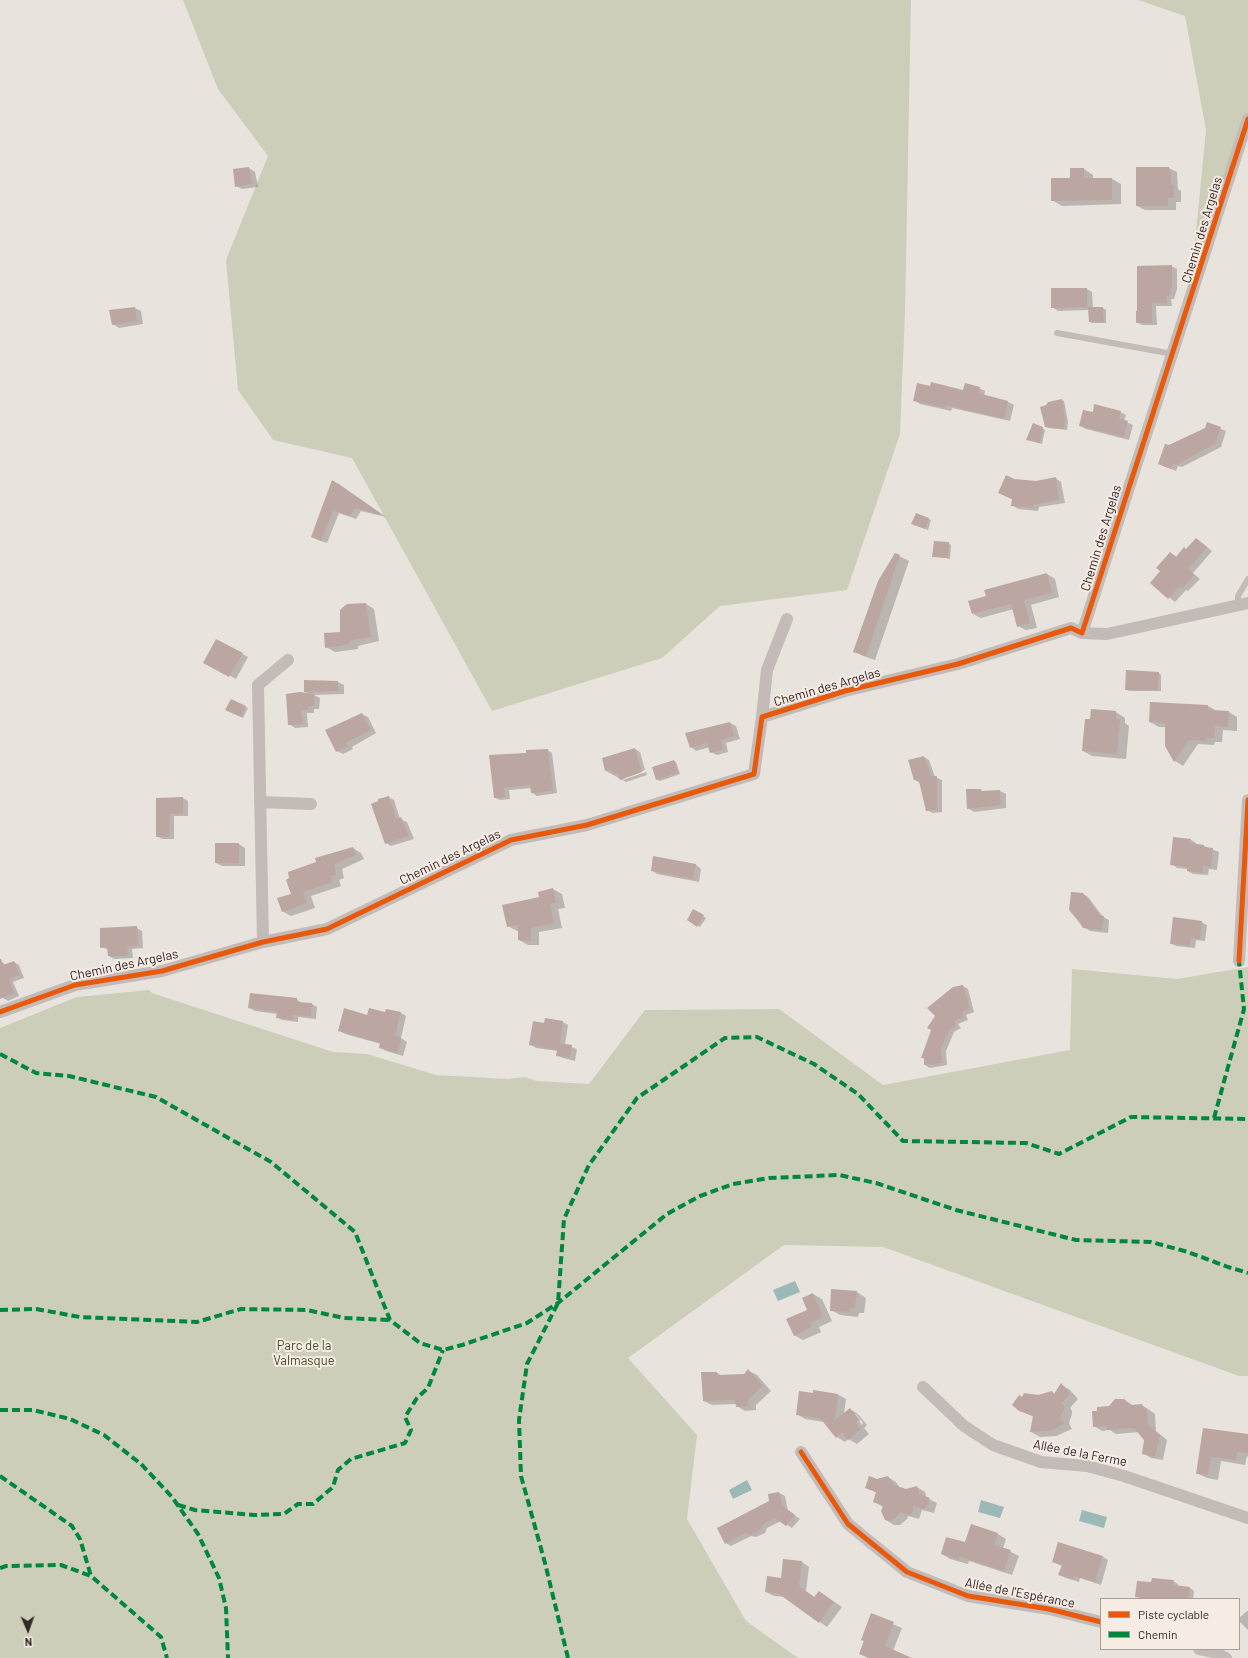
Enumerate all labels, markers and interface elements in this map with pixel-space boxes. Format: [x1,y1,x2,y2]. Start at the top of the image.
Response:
street label: Chemin des Argelas [1178,175,1226,285]
street label: Chemin des Argelas [1077,483,1125,593]
street label: Chemin des Argelas [772,664,882,710]
street label: Chemin des Argelas [397,826,503,888]
street label: Chemin des Argelas [68,946,180,984]
park label: Parc de la Valmasque [273,1338,335,1369]
street label: Allée de la Ferme [1032,1436,1128,1470]
street label: Allée de l'Espérance [964,1575,1076,1611]
legend [1100,1598,1240,1650]
text: Piste cyclable [1138,1607,1209,1621]
north arrow [8,1610,48,1650]
text: Chemin [1138,1627,1178,1641]
text: N [25,1636,32,1649]

